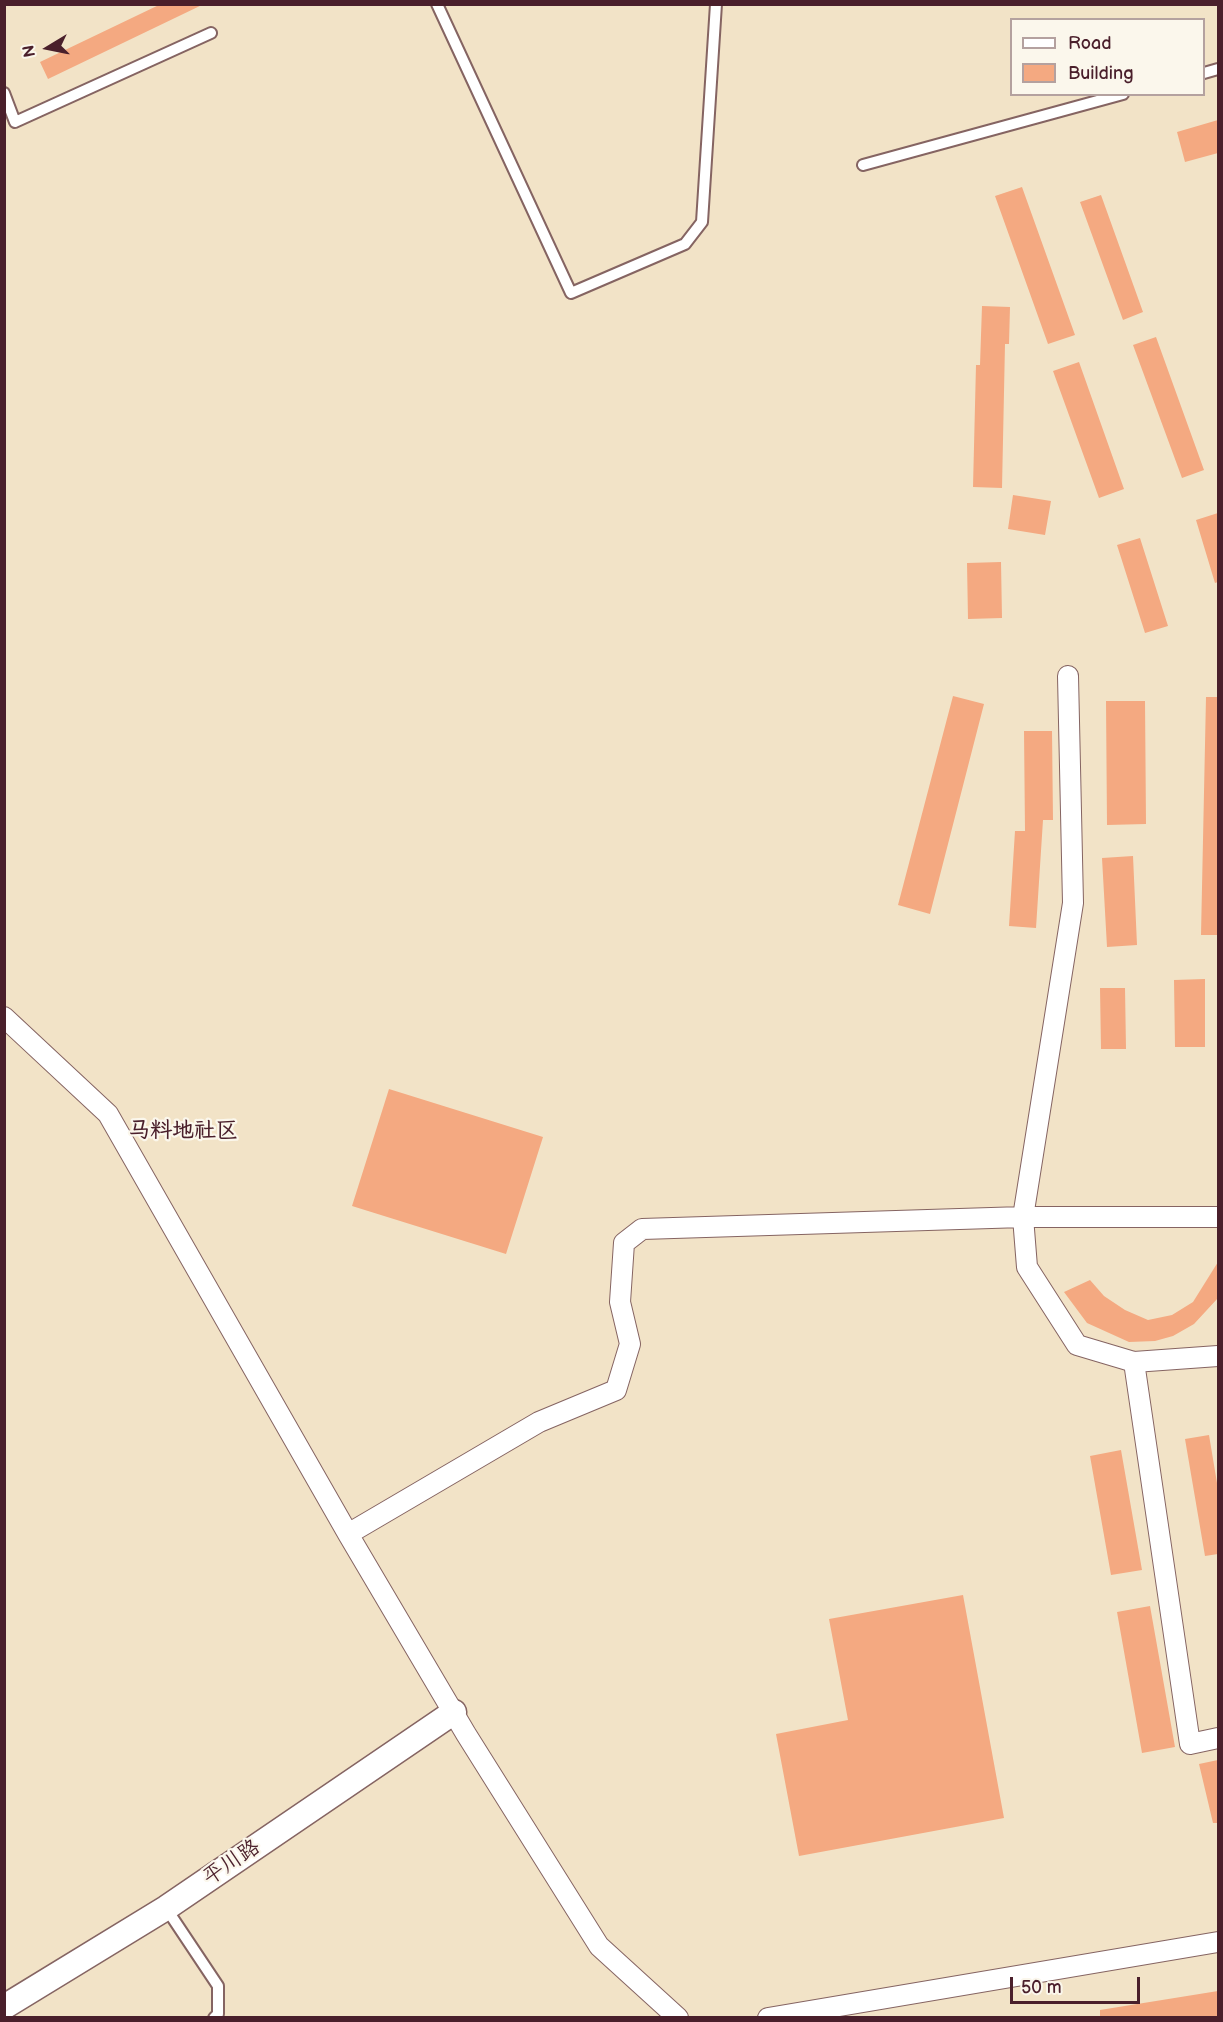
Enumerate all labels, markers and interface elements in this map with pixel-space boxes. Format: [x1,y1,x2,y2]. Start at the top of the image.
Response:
north arrow [18,18,78,78]
legend [1010,18,1205,96]
text: Road [1068,33,1112,54]
text: N [19,44,40,59]
text: Building [1068,63,1134,84]
district label: 马料地社区 [128,1118,238,1144]
street label: 平川路 [199,1835,265,1891]
scale bar [1013,1965,1144,2003]
text: 50 m [1021,1977,1062,1998]

